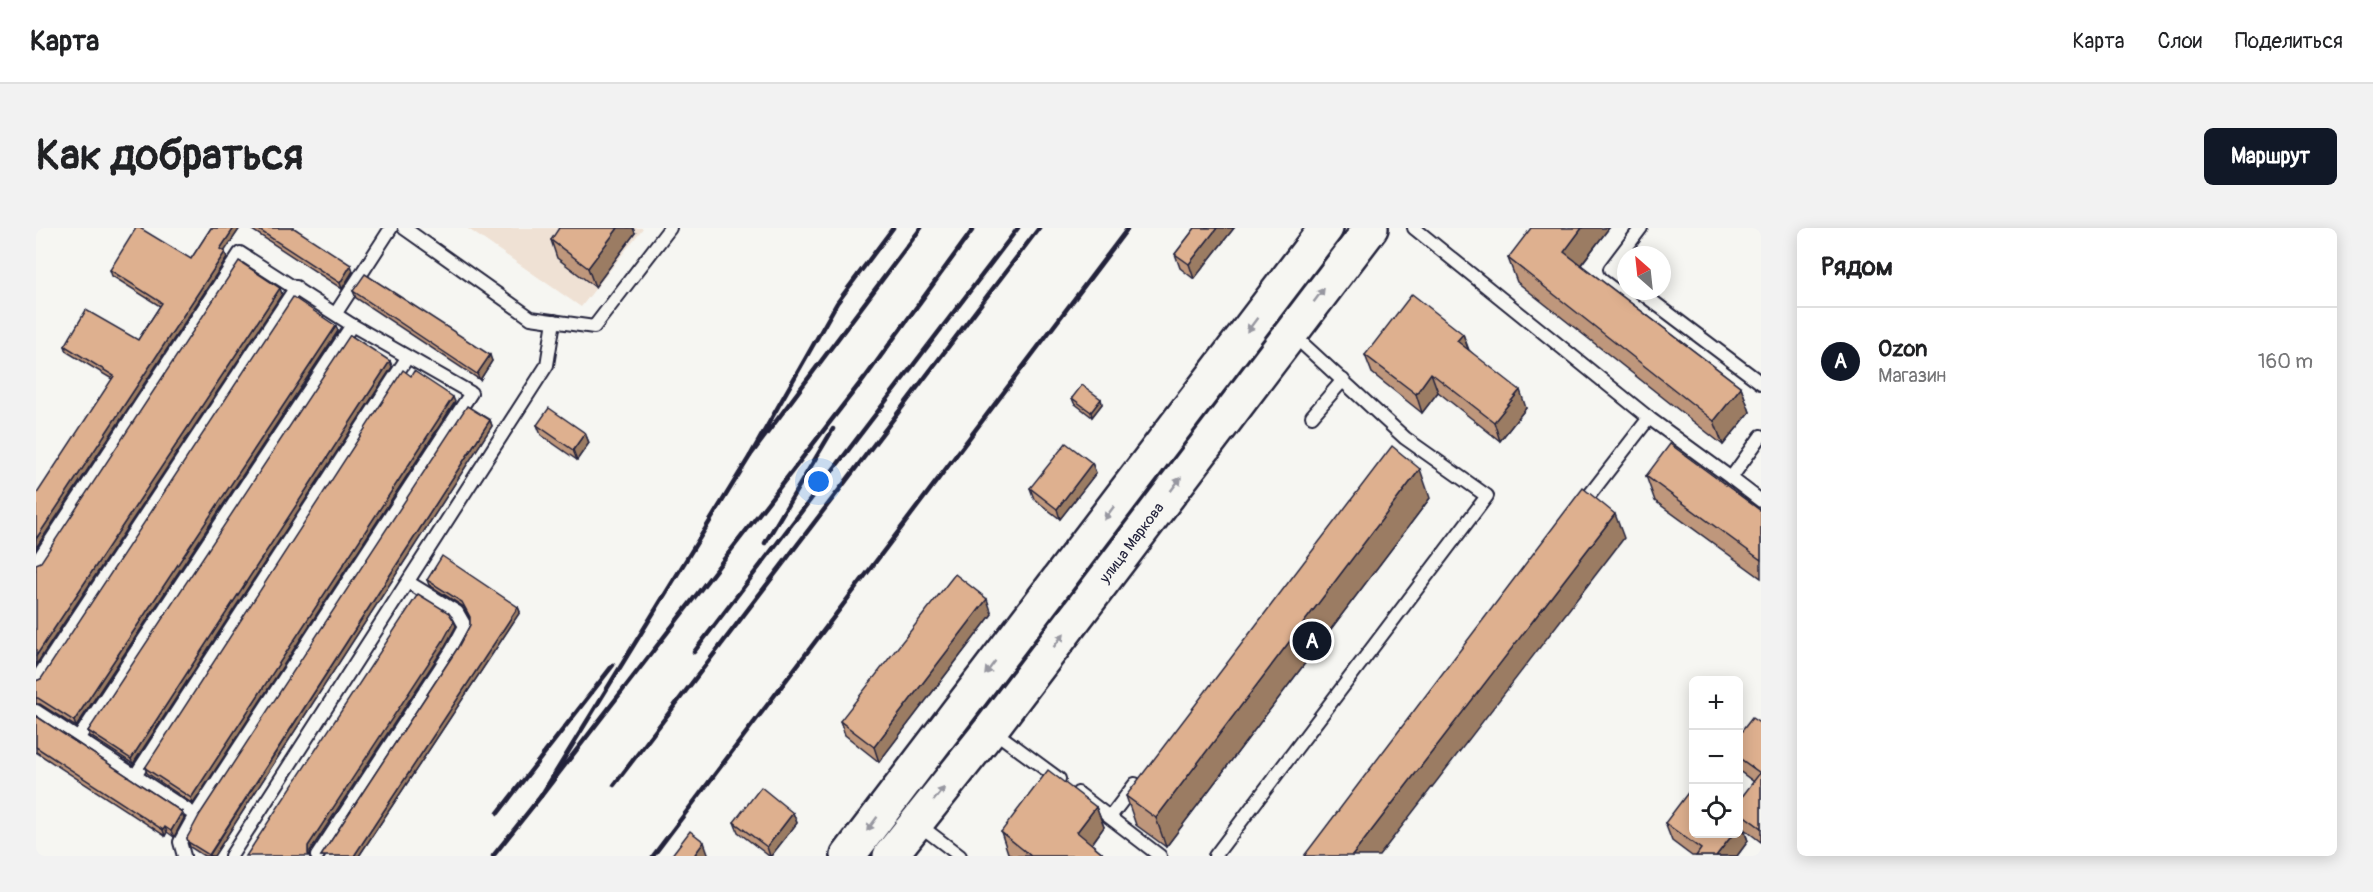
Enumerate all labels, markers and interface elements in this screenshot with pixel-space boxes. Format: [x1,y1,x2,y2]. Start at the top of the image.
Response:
text: Карта [30,24,99,59]
text: Карта [2072,28,2124,55]
text: Слои [2157,28,2202,55]
text: Поделиться [2235,28,2343,55]
button: Маршрут [2204,128,2337,185]
text: Как добраться [36,130,303,182]
north arrow [1617,246,1671,300]
text: Рядом [1821,251,1893,283]
one-way arrow [1313,287,1326,303]
one-way arrow [1247,317,1259,332]
text: Ozon [1878,335,1927,363]
text: A [1834,349,1847,374]
text: 160 m [2258,349,2313,374]
text: Магазин [1878,363,1946,388]
your location [804,467,833,496]
one-way arrow [1170,476,1183,492]
street label: улица Маркова [1095,499,1168,588]
one-way arrow [1102,505,1115,521]
pin: A [1292,618,1332,664]
one-way arrow [1052,632,1064,647]
one-way arrow [985,661,997,676]
map controls [1689,676,1743,838]
button: + [1689,676,1743,730]
button: − [1689,730,1743,784]
button: locate [1689,784,1743,838]
one-way arrow [933,786,946,802]
one-way arrow [867,816,879,831]

